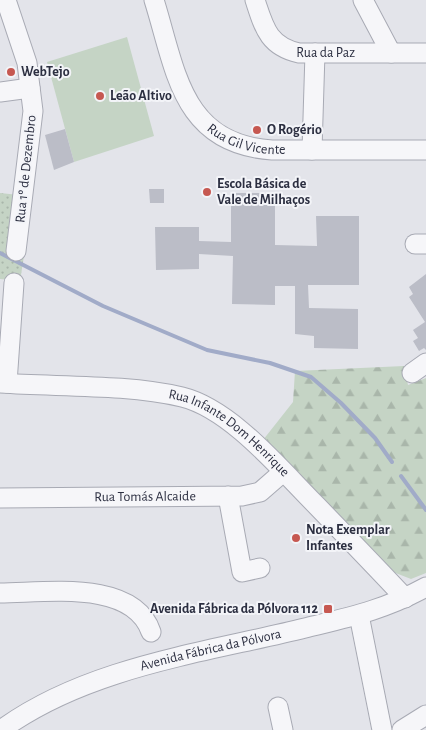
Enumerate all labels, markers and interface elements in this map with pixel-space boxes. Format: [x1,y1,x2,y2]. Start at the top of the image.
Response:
street label: Rua da Paz [296,46,355,60]
place label: WebTejo [21,65,70,79]
marker: WebTejo [5,66,17,78]
place label: Leão Altivo [110,89,172,103]
marker: Leão Altivo [94,90,106,102]
street label: Rua 1º de Dezembro [13,114,39,224]
street label: Rua Gil Vicente [204,121,286,157]
place label: O Rogério [267,123,322,137]
marker: O Rogério [251,124,263,136]
place label: Escola Básica de Vale de Milhaços [217,177,310,207]
marker: Escola Básica de Vale de Milhaços [201,186,213,198]
street label: Rua Infante Dom Henrique [167,387,292,480]
street label: Rua Tomás Alcaide [94,489,196,504]
place label: Nota Exemplar Infantes [306,523,390,553]
marker: Nota Exemplar Infantes [290,532,302,544]
place label: Avenida Fábrica da Pólvora 112 [150,602,318,616]
marker: Avenida Fábrica da Pólvora 112 [322,603,334,615]
street label: Avenida Fábrica da Pólvora [138,627,283,673]

